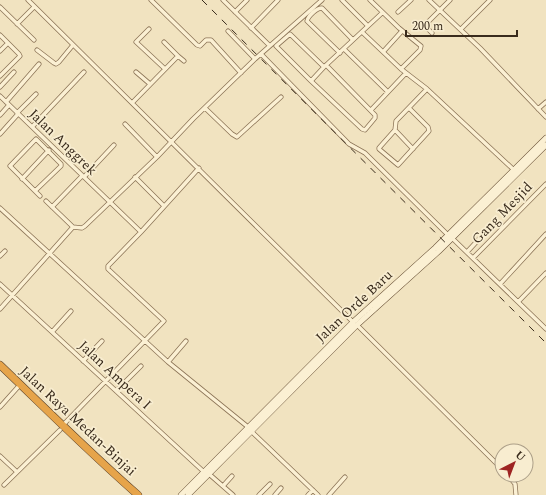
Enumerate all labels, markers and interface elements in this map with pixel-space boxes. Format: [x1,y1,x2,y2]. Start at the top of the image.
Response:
scale bar [406,12,517,38]
text: 200 m [412,17,443,36]
street label: Jalan Anggrek [24,104,102,180]
street label: Gang Mesjid [467,177,537,249]
street label: Jalan Orde Baru [311,265,397,347]
street label: Jalan Ampera I [74,336,156,414]
street label: Jalan Raya Medan-Binjai [15,361,141,481]
north arrow [494,443,534,483]
text: U [511,447,529,465]

